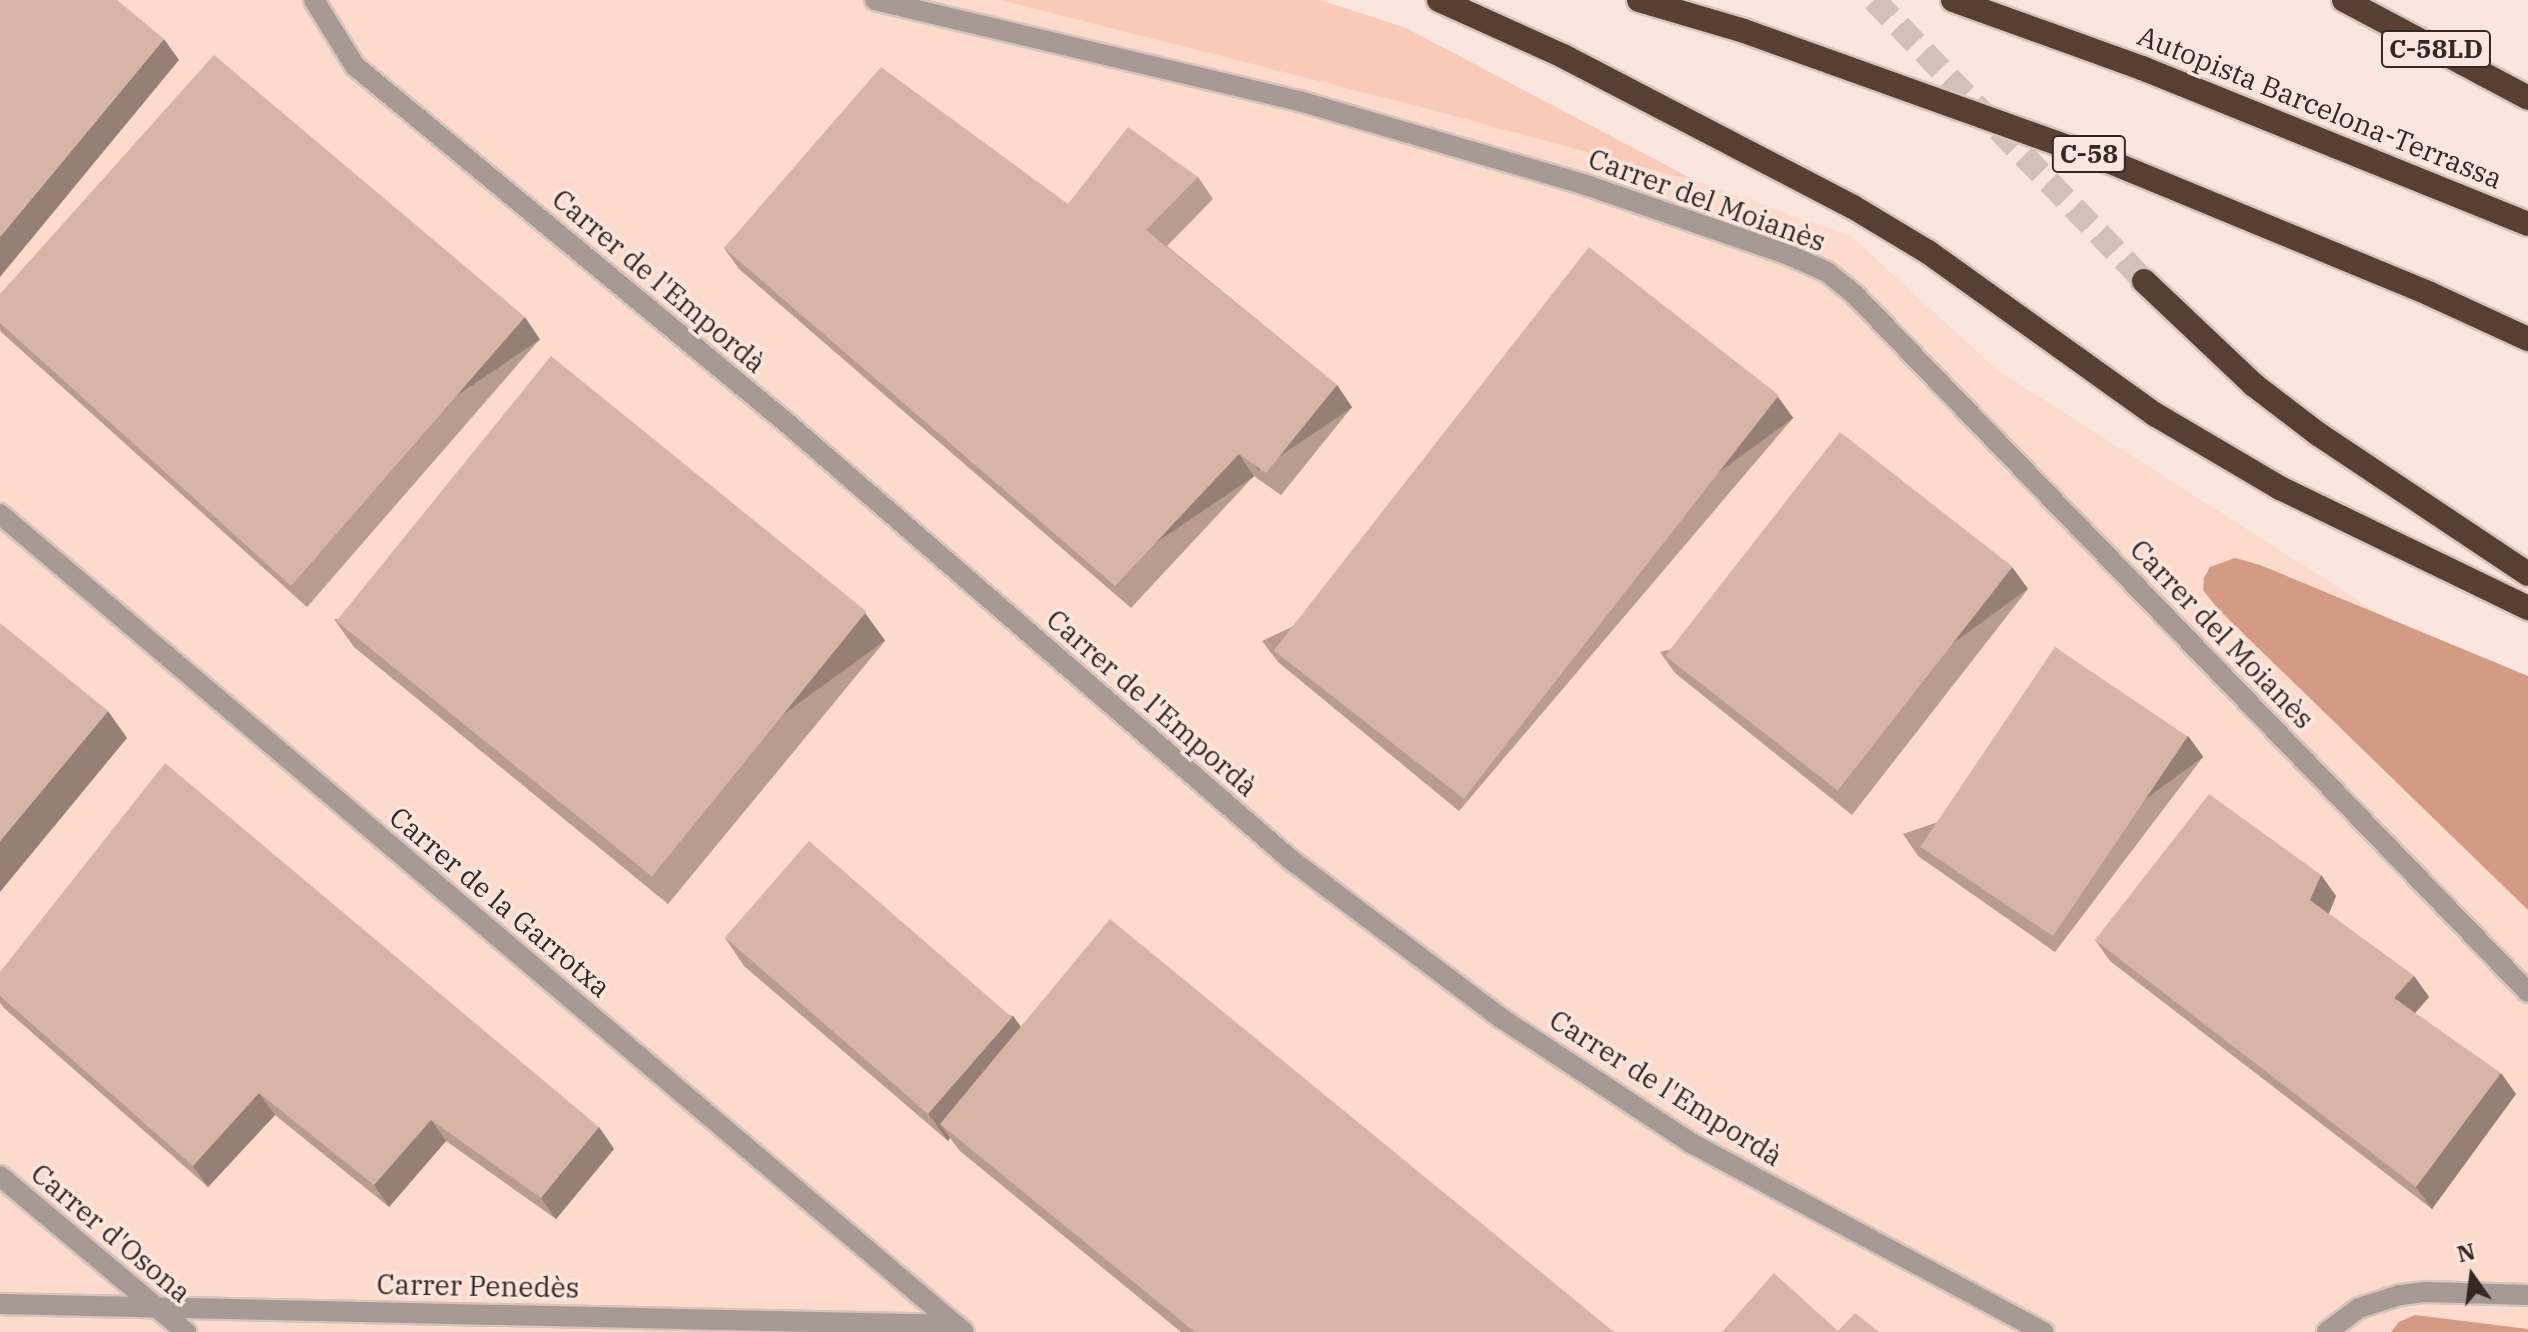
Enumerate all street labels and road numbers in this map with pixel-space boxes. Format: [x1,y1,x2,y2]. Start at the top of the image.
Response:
street label: Autopista Barcelona-Terrassa [2133,18,2507,196]
road number: C-58LD [2380,27,2492,71]
road number: C-58 [2051,132,2127,176]
street label: Carrer del Moianès [1584,142,1830,258]
street label: Carrer de l'Empordà [545,182,773,380]
street label: Carrer del Moianès [2123,533,2321,735]
street label: Carrer de l'Empordà [1040,602,1264,804]
street label: Carrer de la Garrotxa [383,800,617,1004]
street label: Carrer de l'Empordà [1543,1003,1789,1173]
street label: Carrer d'Osona [24,1156,198,1310]
street label: Carrer Penedès [376,1267,580,1305]

